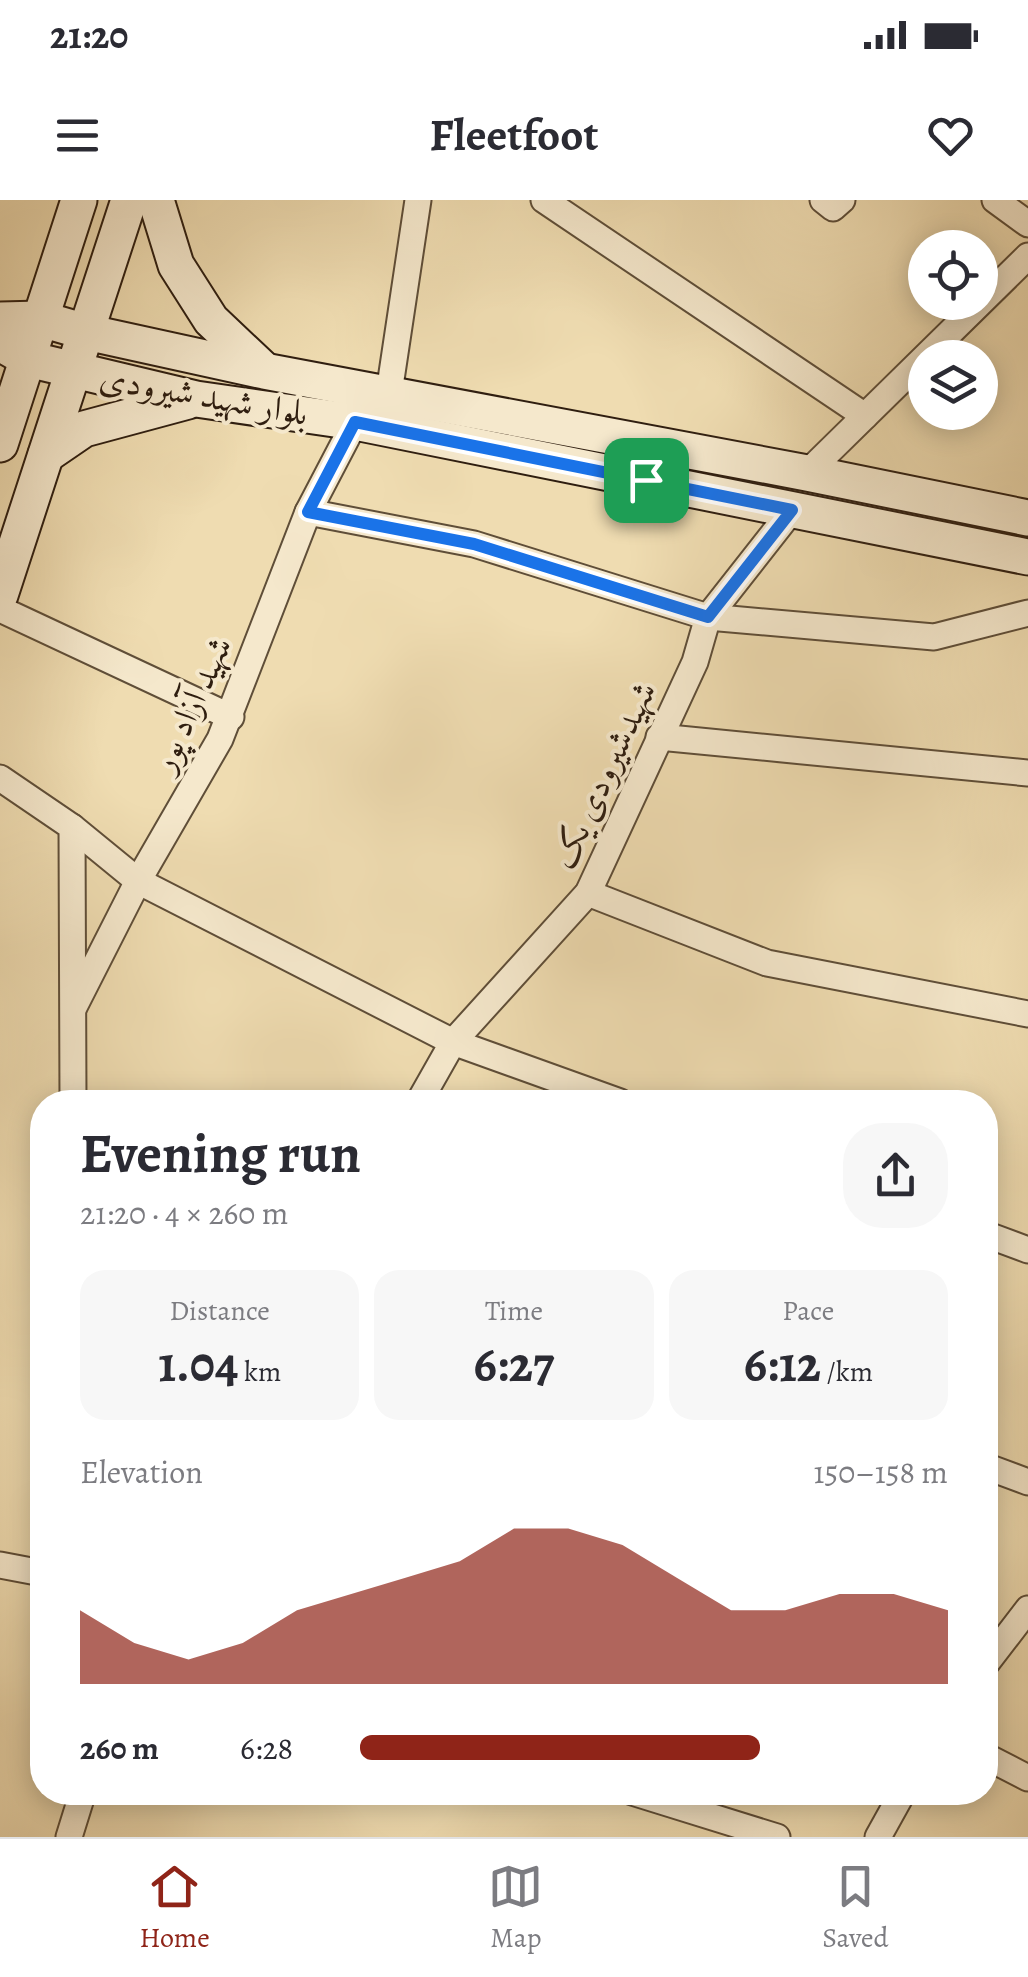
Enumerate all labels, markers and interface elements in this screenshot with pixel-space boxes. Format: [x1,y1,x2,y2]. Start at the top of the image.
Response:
text: 21:20 [50,9,128,61]
text: Fleetfoot [430,104,598,166]
icon: menu [50,108,105,163]
icon: heart [923,108,978,163]
map controls [908,230,998,430]
button: locate [908,230,998,320]
button: layers [908,340,998,430]
street label: بلوار شهید شیرودی [96,353,312,437]
pin [604,438,689,523]
icon: arrive [619,453,674,508]
street label: شهید آزاد پور [137,628,244,783]
street label: شهیدشیرودی یک [539,673,667,877]
text: Evening run [80,1116,361,1191]
button: share [843,1123,948,1228]
text: 21:20 · 4 × 260 m [80,1191,288,1235]
text: Distance [169,1292,270,1330]
text: Time [485,1292,543,1330]
text: Pace [782,1292,834,1330]
text: 1.04 [158,1330,238,1398]
text: 6:27 [474,1330,554,1398]
text: 6:12 [744,1330,821,1398]
text: km [238,1353,281,1391]
text: /km [821,1353,873,1391]
text: Elevation [80,1450,203,1494]
text: 150–158 m [814,1450,948,1494]
text: 260 m [80,1726,159,1770]
text: 6:28 [240,1726,293,1770]
tab: Home [139,1859,210,1957]
tab: Map [488,1859,543,1957]
tab: Saved [822,1859,889,1957]

